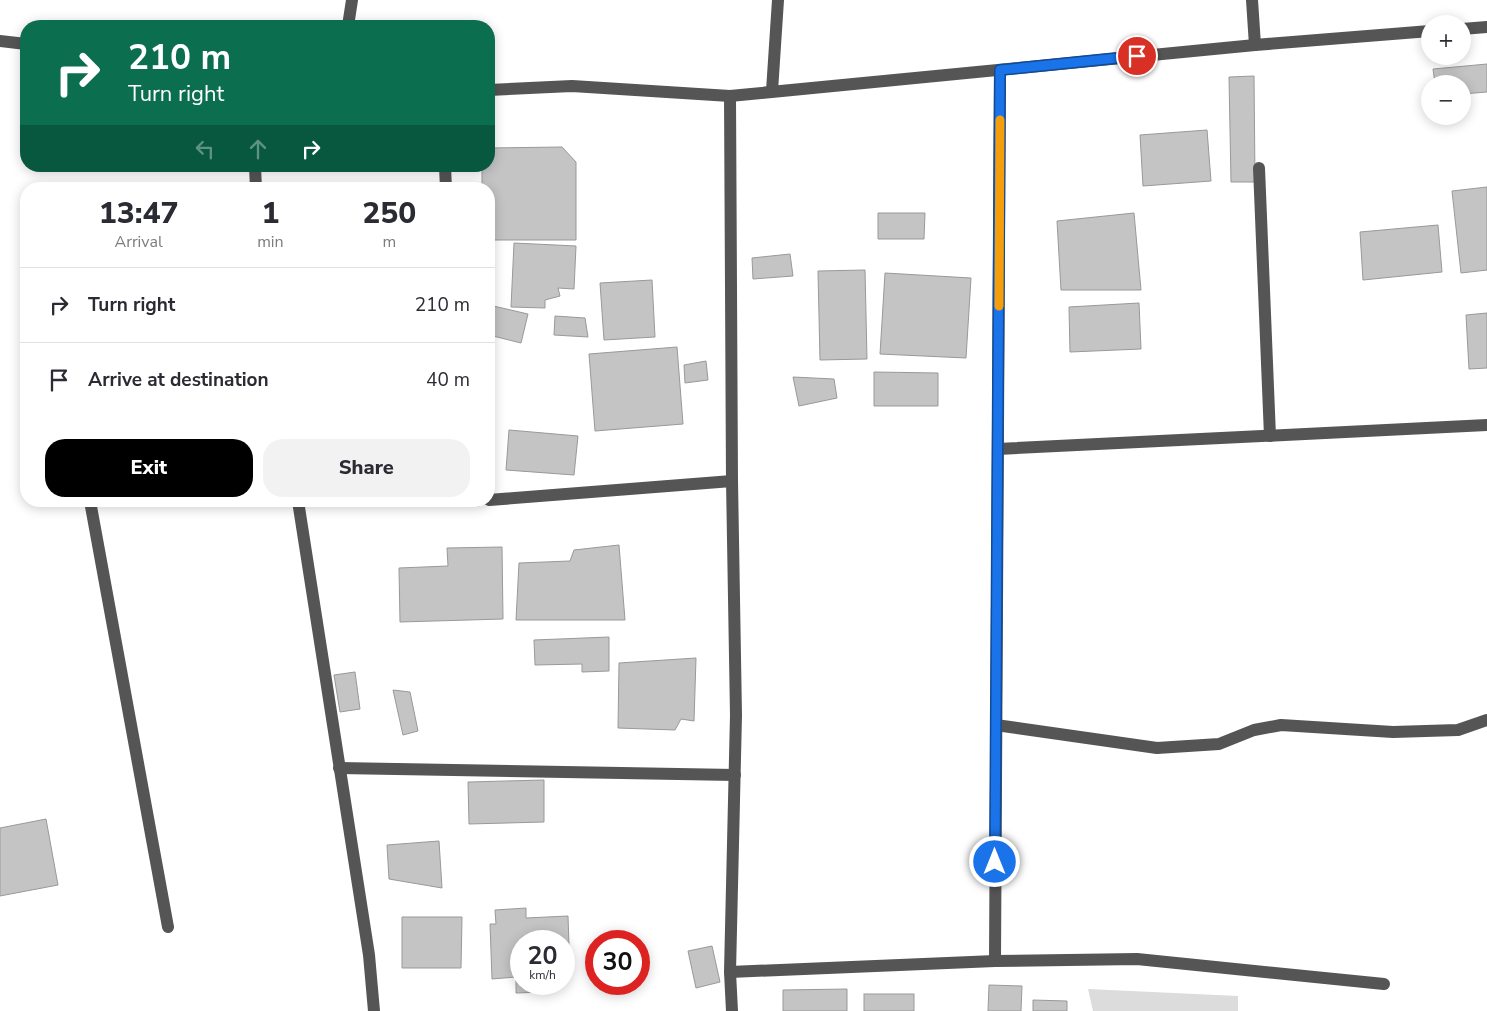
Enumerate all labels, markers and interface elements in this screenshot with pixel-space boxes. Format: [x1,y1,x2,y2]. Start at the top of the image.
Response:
map controls [1421,15,1471,125]
button: + [1421,15,1471,65]
text: 210 m [128,34,231,81]
pin [1116,35,1158,77]
icon: right [45,40,110,105]
icon: arrive [1123,42,1151,70]
button: − [1421,75,1471,125]
text: Turn right [128,79,224,109]
icon: left [191,135,219,163]
icon: ahead [244,135,272,163]
icon: right [297,135,325,163]
text: 13:47 [99,193,178,234]
text: 1 [261,193,279,234]
text: 250 [362,193,416,234]
text: Arrival [115,231,163,253]
text: min [257,231,284,253]
text: m [382,231,396,253]
icon: right [45,291,73,319]
text: Turn right [88,292,175,318]
text: 210 m [415,292,470,318]
icon: arrive [45,366,73,394]
text: Arrive at destination [88,367,269,393]
text: 40 m [426,367,470,393]
button: Exit [45,439,253,497]
button: Share [263,439,470,497]
position arrow [968,835,1020,887]
speed limit sign: 30 [585,930,650,995]
text: 20 [527,939,558,973]
text: km/h [529,967,556,983]

